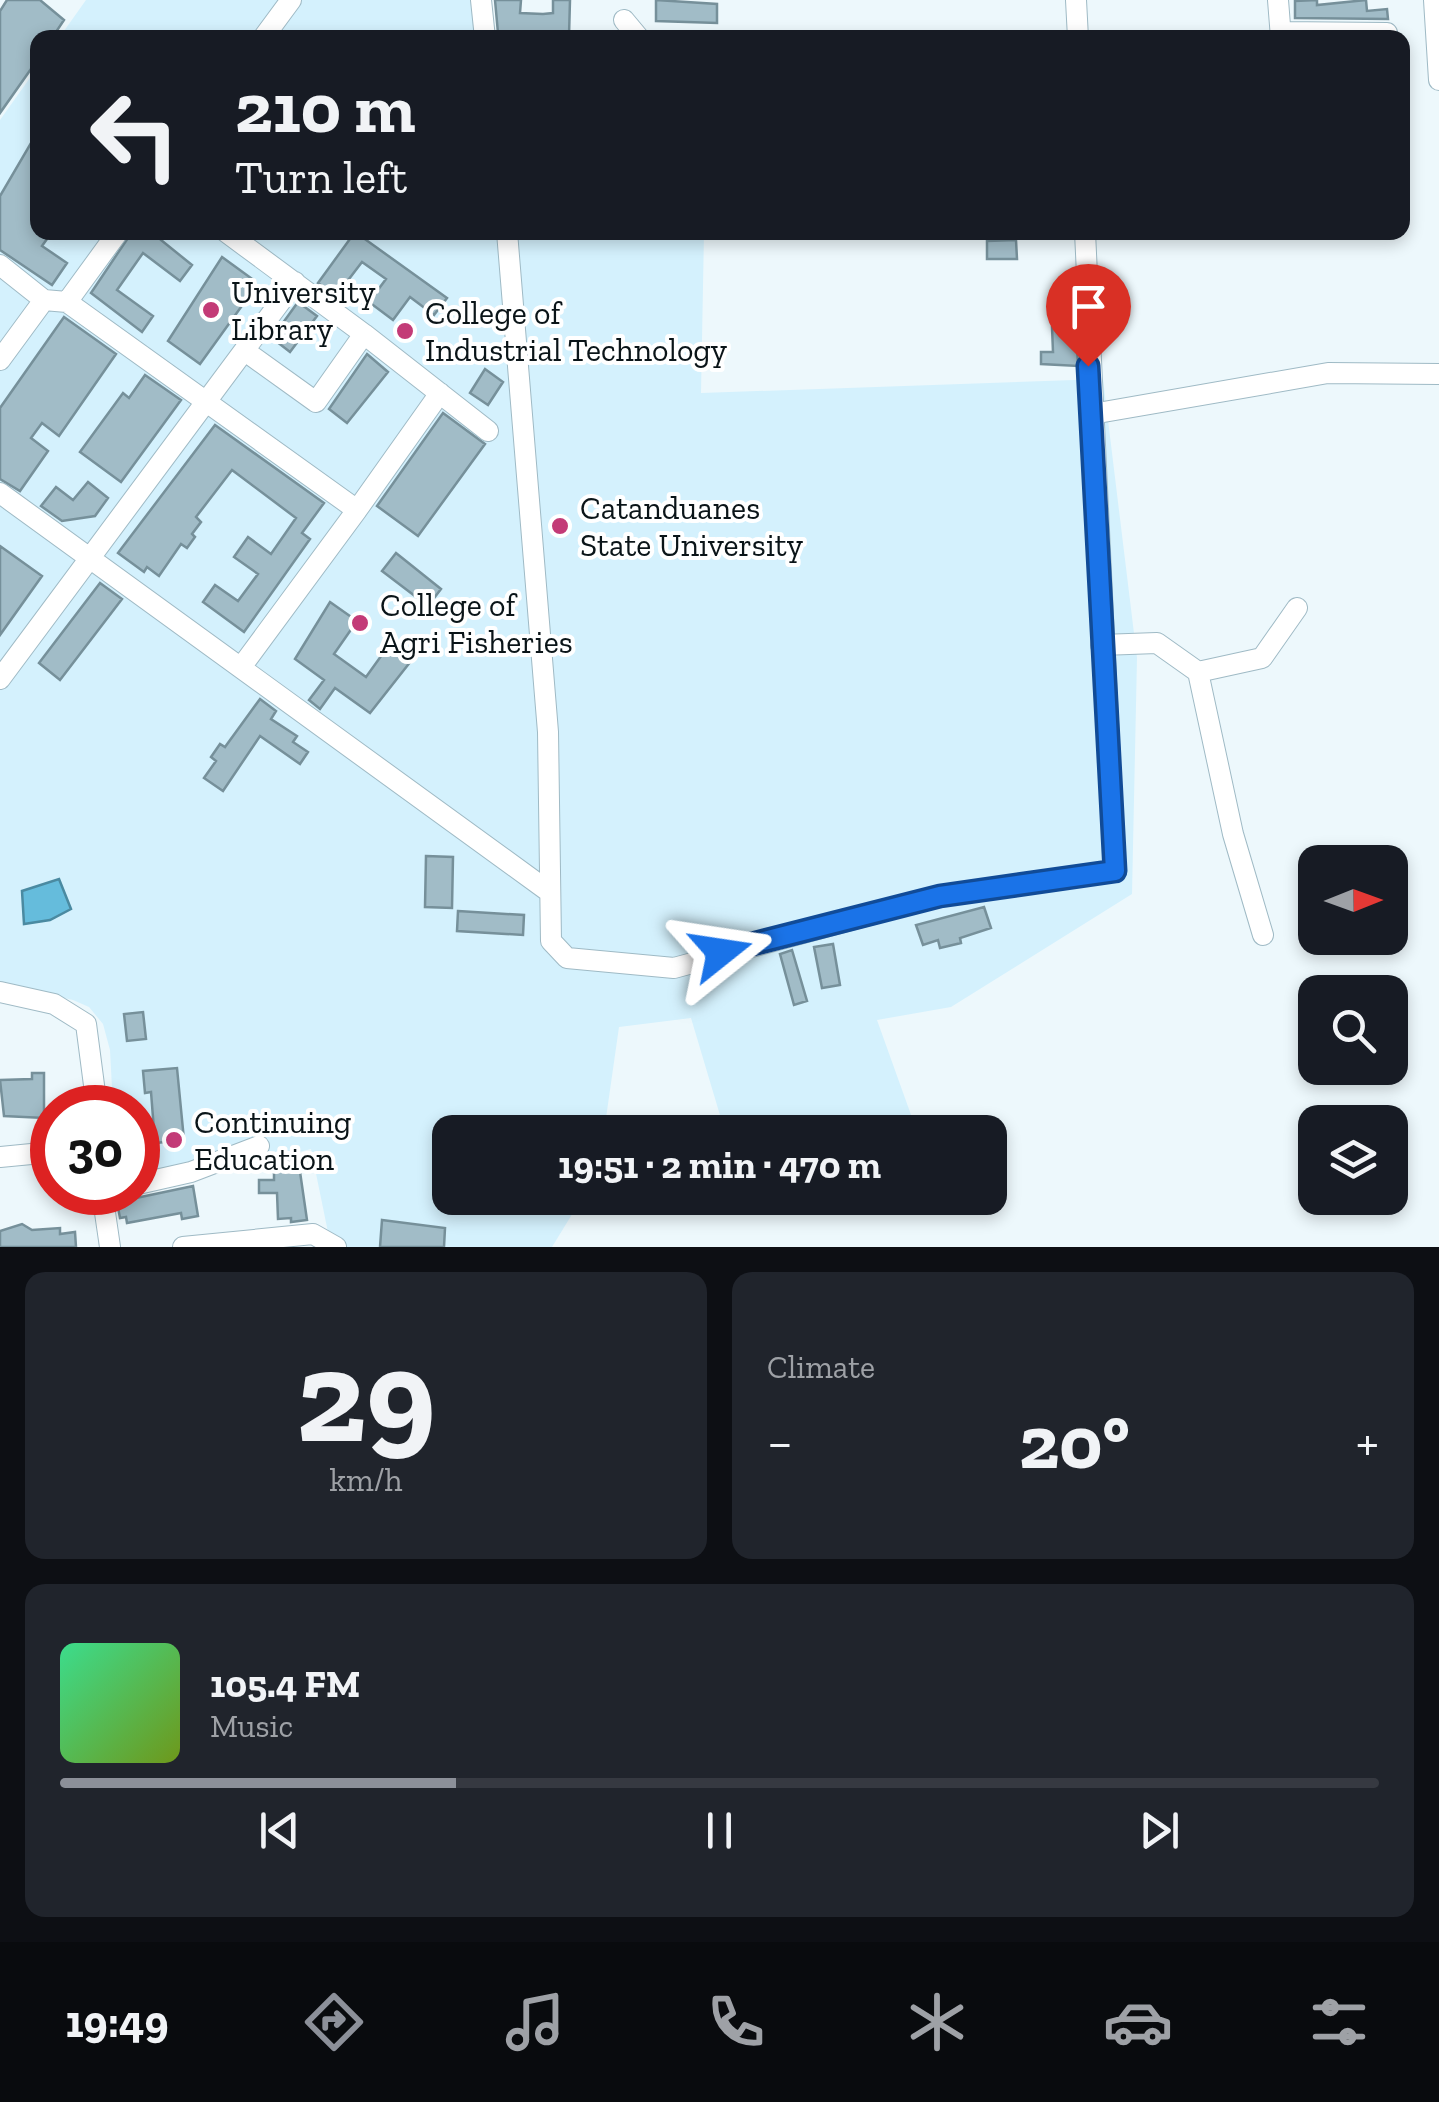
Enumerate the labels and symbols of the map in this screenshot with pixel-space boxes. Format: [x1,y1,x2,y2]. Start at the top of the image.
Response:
pin [1046,264,1131,367]
place label: University Library [231,273,376,348]
place label: College of Industrial Technology [425,294,728,369]
marker: University Library [200,299,222,321]
marker: College of Industrial Technology [394,320,416,342]
place label: Catanduanes State University [580,489,804,564]
marker: Catanduanes State University [549,515,571,537]
place label: College of Agri Fisheries [380,586,573,661]
marker: College of Agri Fisheries [349,612,371,634]
north arrow [1298,845,1408,955]
position arrow [669,900,773,1004]
speed limit sign: 30 [30,1085,160,1215]
place label: Continuing Education [194,1103,351,1178]
marker: Continuing Education [163,1129,185,1151]

